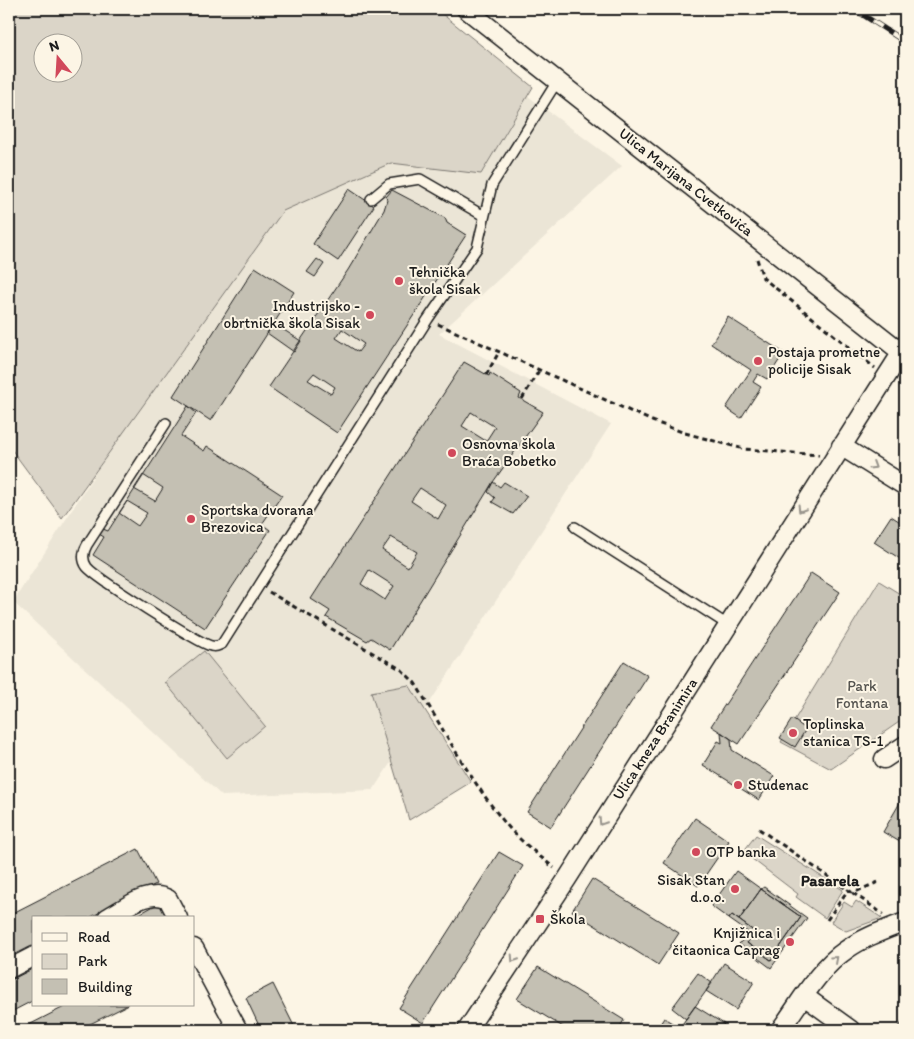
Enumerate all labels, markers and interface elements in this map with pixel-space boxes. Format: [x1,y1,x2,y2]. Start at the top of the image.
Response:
north arrow [32,32,82,82]
text: N [47,37,61,56]
street label: Ulica Marijana Cvetkovića [615,124,757,240]
place label: Tehnička škola Sisak [409,263,481,298]
marker: Tehnička škola Sisak [393,275,405,287]
place label: Industrijsko - obrtnička škola Sisak [223,297,360,332]
marker: Industrijsko - obrtnička škola Sisak [364,309,376,321]
place label: Postaja prometne policije Sisak [768,343,880,378]
marker: Postaja prometne policije Sisak [752,355,764,367]
place label: Osnovna škola Braća Bobetko [462,435,556,470]
marker: Osnovna škola Braća Bobetko [446,447,458,459]
one-way arrow [868,460,877,469]
place label: Sportska dvorana Brezovica [201,501,314,536]
one-way arrow [798,504,808,513]
marker: Sportska dvorana Brezovica [185,513,197,525]
street label: Ulica kneza Branimira [609,674,701,803]
park label: Park Fontana [836,677,889,712]
place label: Toplinska stanica TS-1 [803,715,884,750]
marker: Toplinska stanica TS-1 [787,727,799,739]
place label: Studenac [748,776,809,794]
marker: Studenac [732,779,744,791]
one-way arrow [598,816,608,825]
place label: OTP banka [706,843,776,861]
marker: OTP banka [690,846,702,858]
place label: Sisak Stan d.o.o. [657,871,726,906]
district label: Pasarela [801,871,860,890]
marker: Sisak Stan d.o.o. [729,883,741,895]
place label: Škola [550,910,586,928]
marker: Škola [534,913,546,925]
legend [32,916,195,1006]
place label: Knjižnica i čitaonica Caprag [672,924,780,959]
text: Road [78,928,111,946]
marker: Knjižnica i čitaonica Caprag [784,936,796,948]
text: Park [78,952,108,970]
one-way arrow [511,953,520,962]
one-way arrow [830,956,839,965]
text: Building [78,978,132,996]

